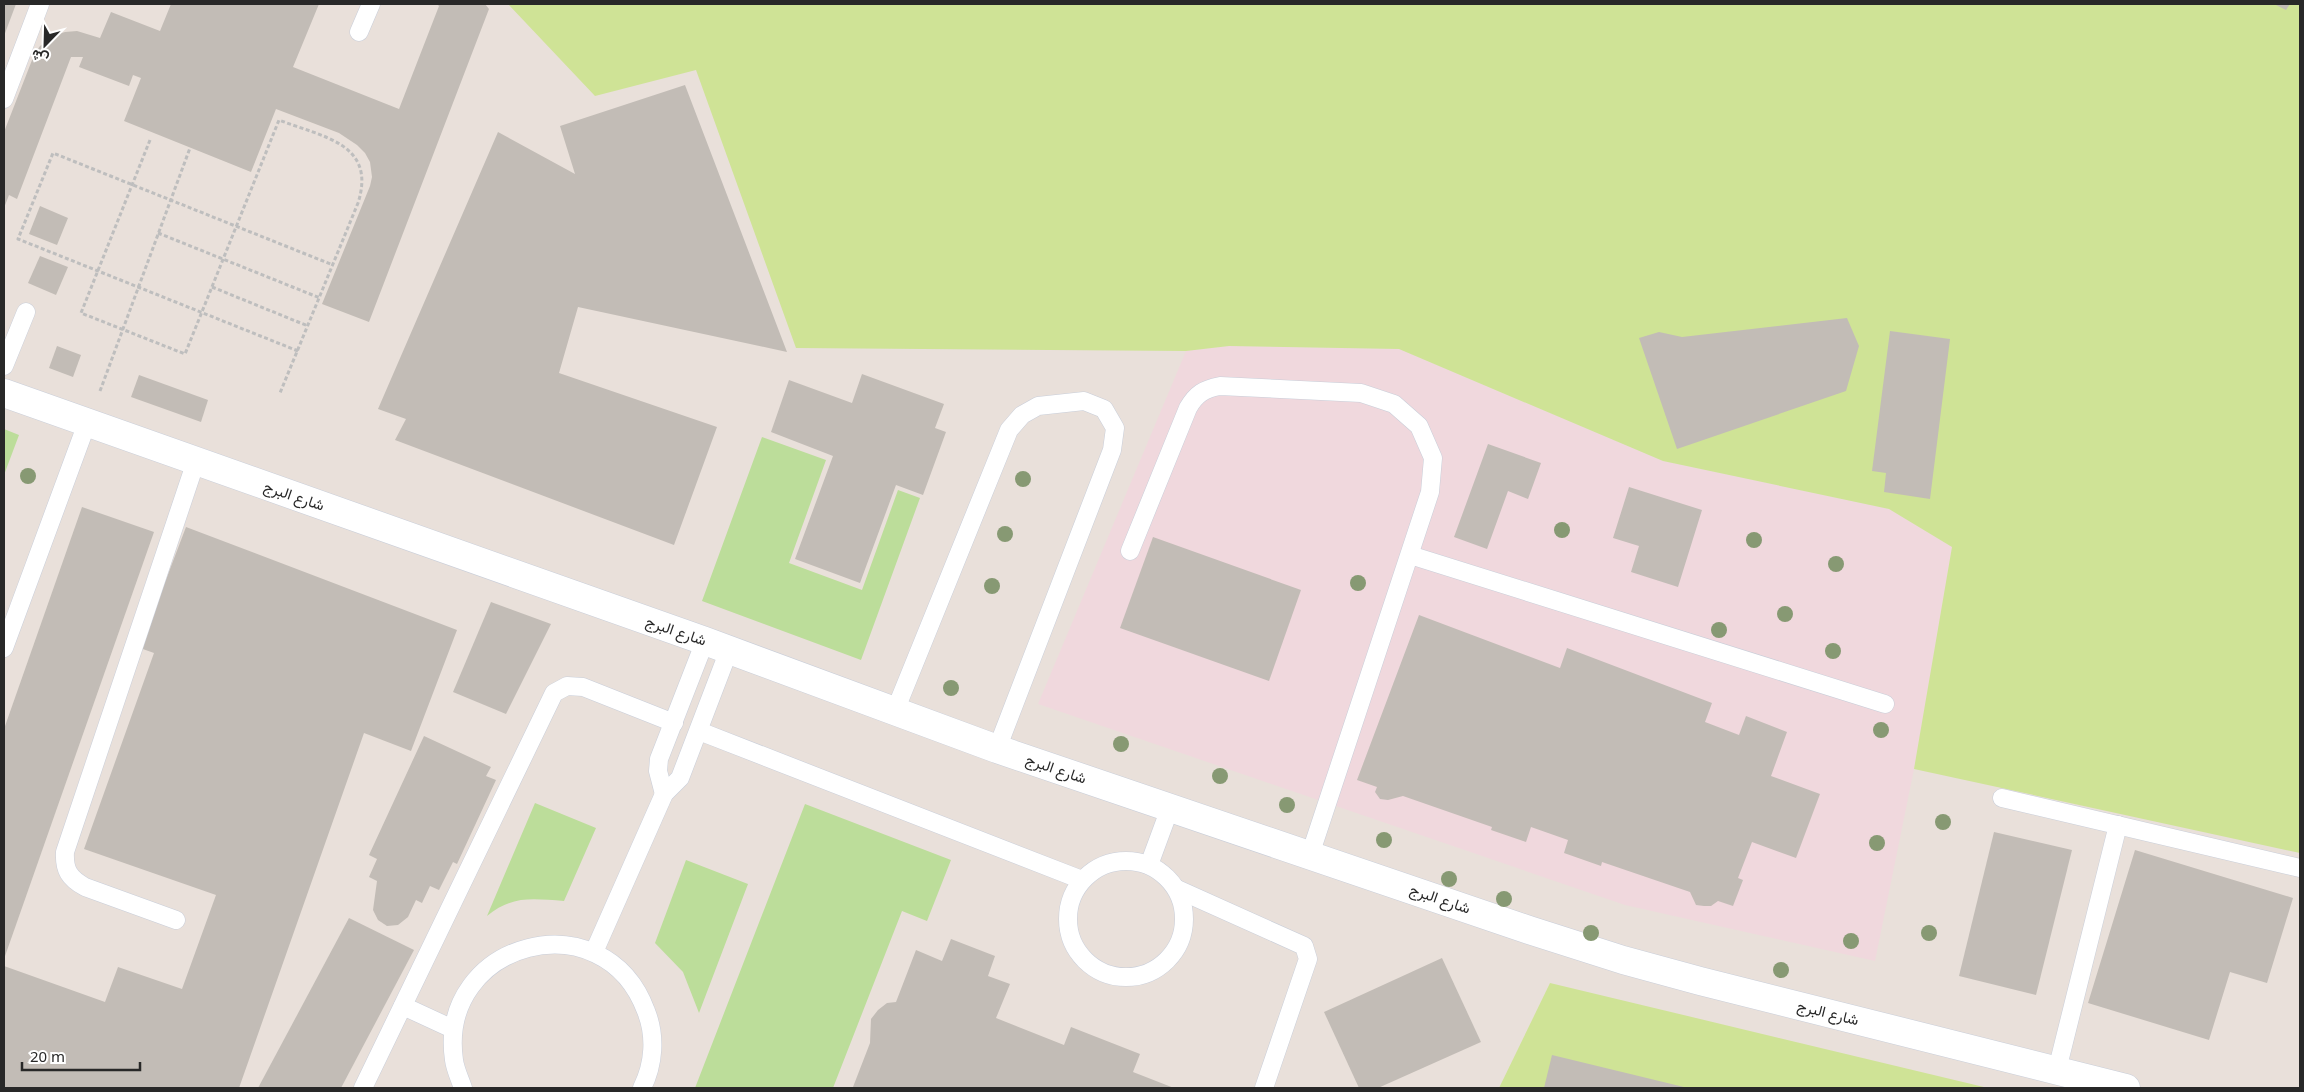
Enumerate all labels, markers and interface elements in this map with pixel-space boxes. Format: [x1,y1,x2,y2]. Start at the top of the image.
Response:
north arrow [20,20,70,70]
text: ش [28,45,51,69]
street label: شارع البرج [261,475,327,517]
street label: شارع البرج [643,610,709,652]
street label: شارع البرج [1023,748,1089,790]
street label: شارع البرج [1407,878,1473,920]
street label: شارع البرج [1795,995,1861,1031]
scale bar [22,1040,140,1072]
text: 20 m [30,1046,65,1066]

